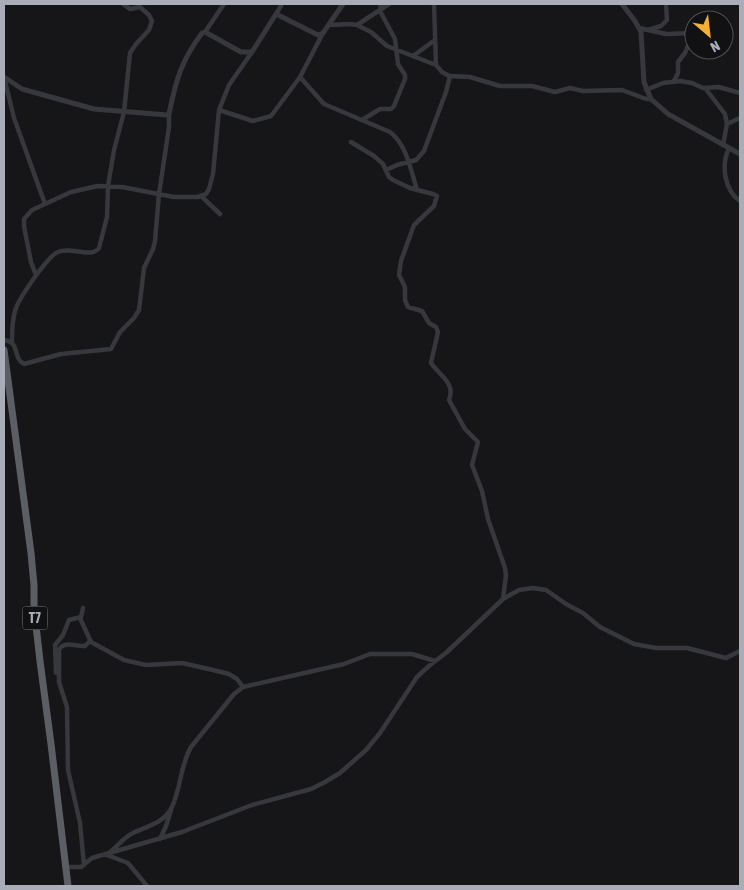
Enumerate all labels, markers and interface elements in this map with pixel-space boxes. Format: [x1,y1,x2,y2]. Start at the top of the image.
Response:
north arrow [684,10,734,60]
text: N [708,37,723,55]
road number: T7 [22,606,48,630]

